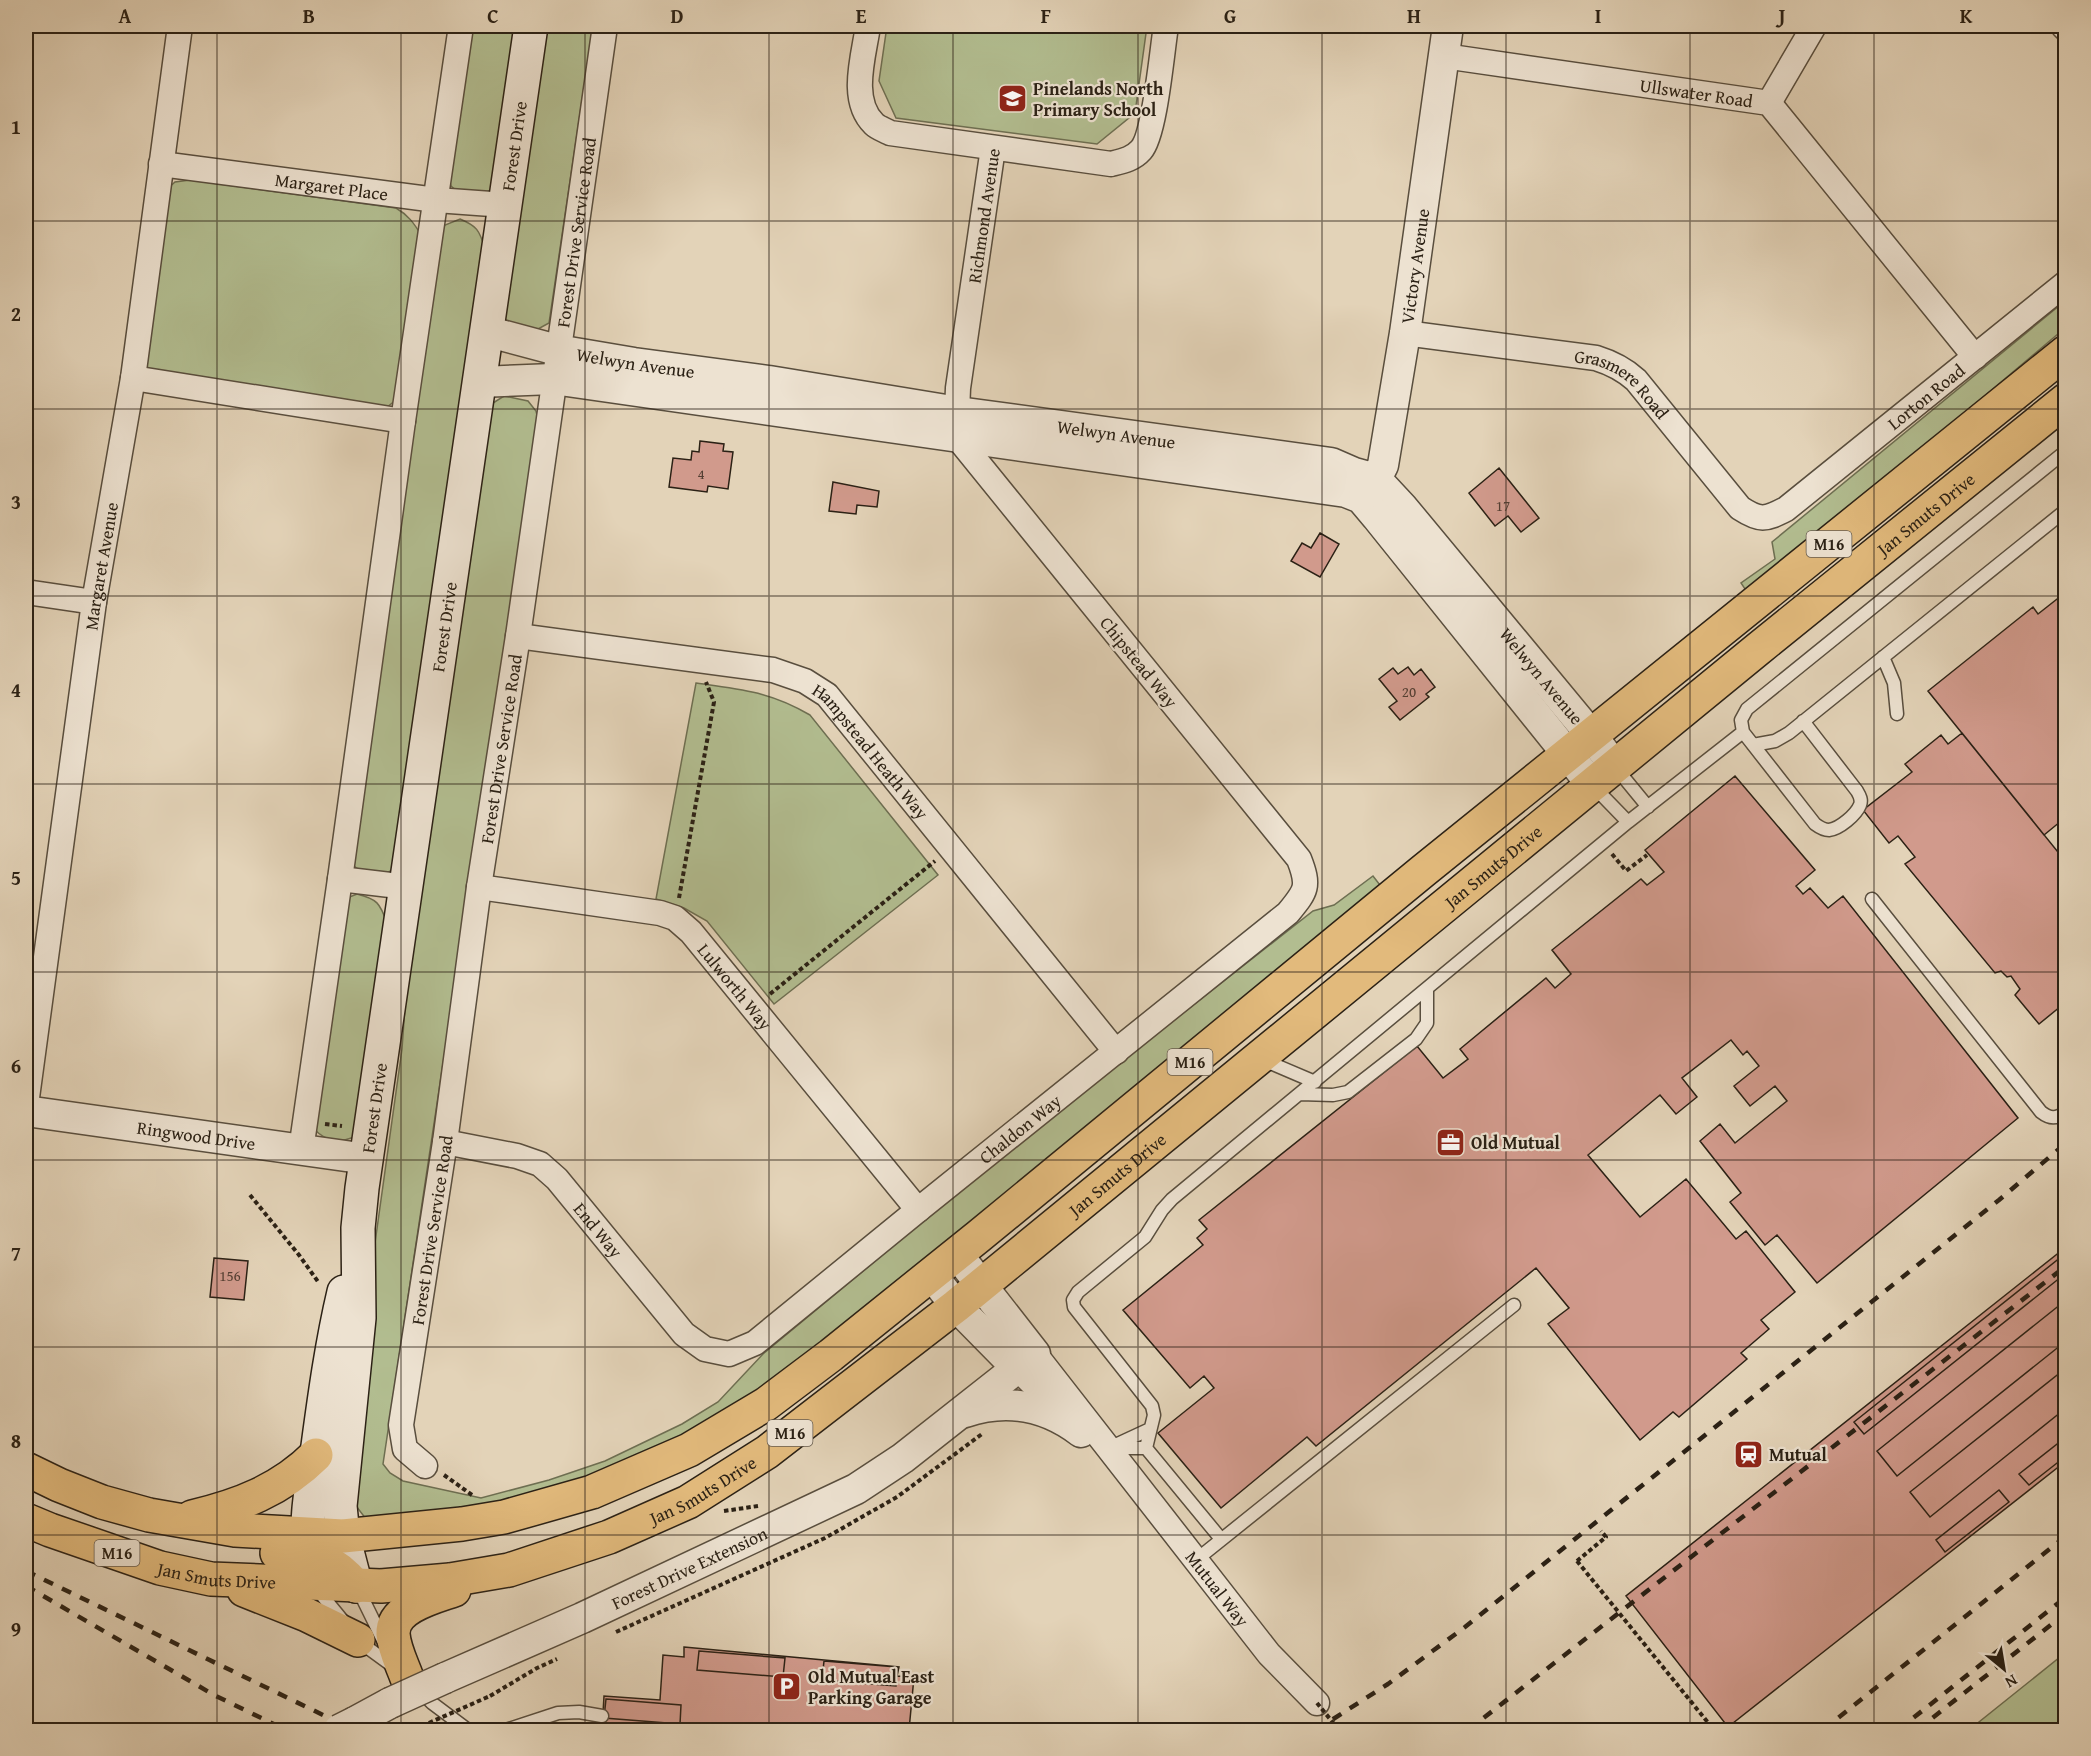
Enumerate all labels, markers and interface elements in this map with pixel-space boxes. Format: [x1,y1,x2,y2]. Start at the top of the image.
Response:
text: A [119,1,132,30]
text: B [303,1,315,30]
text: C [487,1,499,30]
text: D [670,1,684,30]
text: E [856,1,867,30]
text: F [1041,1,1051,30]
text: G [1224,1,1236,30]
text: H [1407,1,1421,30]
text: I [1595,1,1601,30]
text: J [1776,1,1786,30]
text: K [1960,1,1973,30]
street label: Ullswater Road [1638,71,1755,114]
place label: Pinelands North Primary School [1033,75,1164,123]
school or university icon: Pinelands North Primary School [996,82,1028,114]
street label: Forest Drive [494,99,533,193]
text: 1 [11,112,21,141]
street label: Forest Drive Service Road [549,135,603,329]
street label: Richmond Avenue [960,146,1006,285]
street label: Margaret Place [273,166,390,207]
street label: Victory Avenue [1393,207,1436,325]
text: 2 [11,299,21,328]
street label: Welwyn Avenue [574,340,696,384]
street label: Grasmere Road [1573,342,1676,425]
street label: Lorton Road [1881,356,1971,436]
street label: Welwyn Avenue [1055,412,1177,455]
house number: 4 [697,463,705,484]
street label: Jan Smuts Drive [1869,466,1980,563]
text: 3 [11,487,21,516]
house number: 17 [1496,495,1510,516]
street label: Margaret Avenue [77,500,125,632]
road number: M16 [1806,531,1852,557]
street label: Forest Drive [424,580,464,674]
street label: Chipstead Way [1094,610,1184,714]
street label: Welwyn Avenue [1493,621,1590,730]
street label: Forest Drive Service Road [472,652,529,846]
text: 4 [11,675,21,704]
street label: Hampstead Heath Way [808,676,936,825]
house number: 20 [1402,681,1416,702]
street label: Jan Smuts Drive [1437,818,1548,916]
text: 5 [11,863,21,892]
street label: Lulworth Way [692,937,779,1036]
road number: M16 [1168,1049,1212,1075]
text: 6 [11,1051,21,1080]
street label: Forest Drive [354,1061,394,1155]
street label: Chaldon Way [973,1087,1066,1170]
street label: Ringwood Drive [135,1113,257,1157]
street label: Jan Smuts Drive [1061,1126,1172,1224]
office icon: Old Mutual [1434,1126,1466,1158]
place label: Old Mutual [1471,1129,1560,1156]
street label: Forest Drive Service Road [403,1133,459,1327]
street label: End Way [568,1196,630,1263]
text: 7 [11,1238,21,1267]
house number: 156 [219,1265,241,1286]
road number: M16 [768,1420,812,1446]
text: 8 [11,1426,21,1455]
station icon: Mutual [1732,1438,1764,1470]
place label: Mutual [1769,1441,1827,1468]
street label: Jan Smuts Drive [643,1449,761,1532]
street label: Forest Drive Extension [607,1519,772,1616]
road number: M16 [94,1540,140,1566]
street label: Mutual Way [1179,1544,1256,1632]
street label: Jan Smuts Drive [153,1554,277,1595]
text: 9 [11,1614,21,1643]
north arrow [1974,1639,2034,1699]
place label: Old Mutual East Parking Garage [808,1663,935,1711]
text: N [2001,1669,2022,1695]
parking icon: Old Mutual East Parking Garage [771,1670,803,1702]

